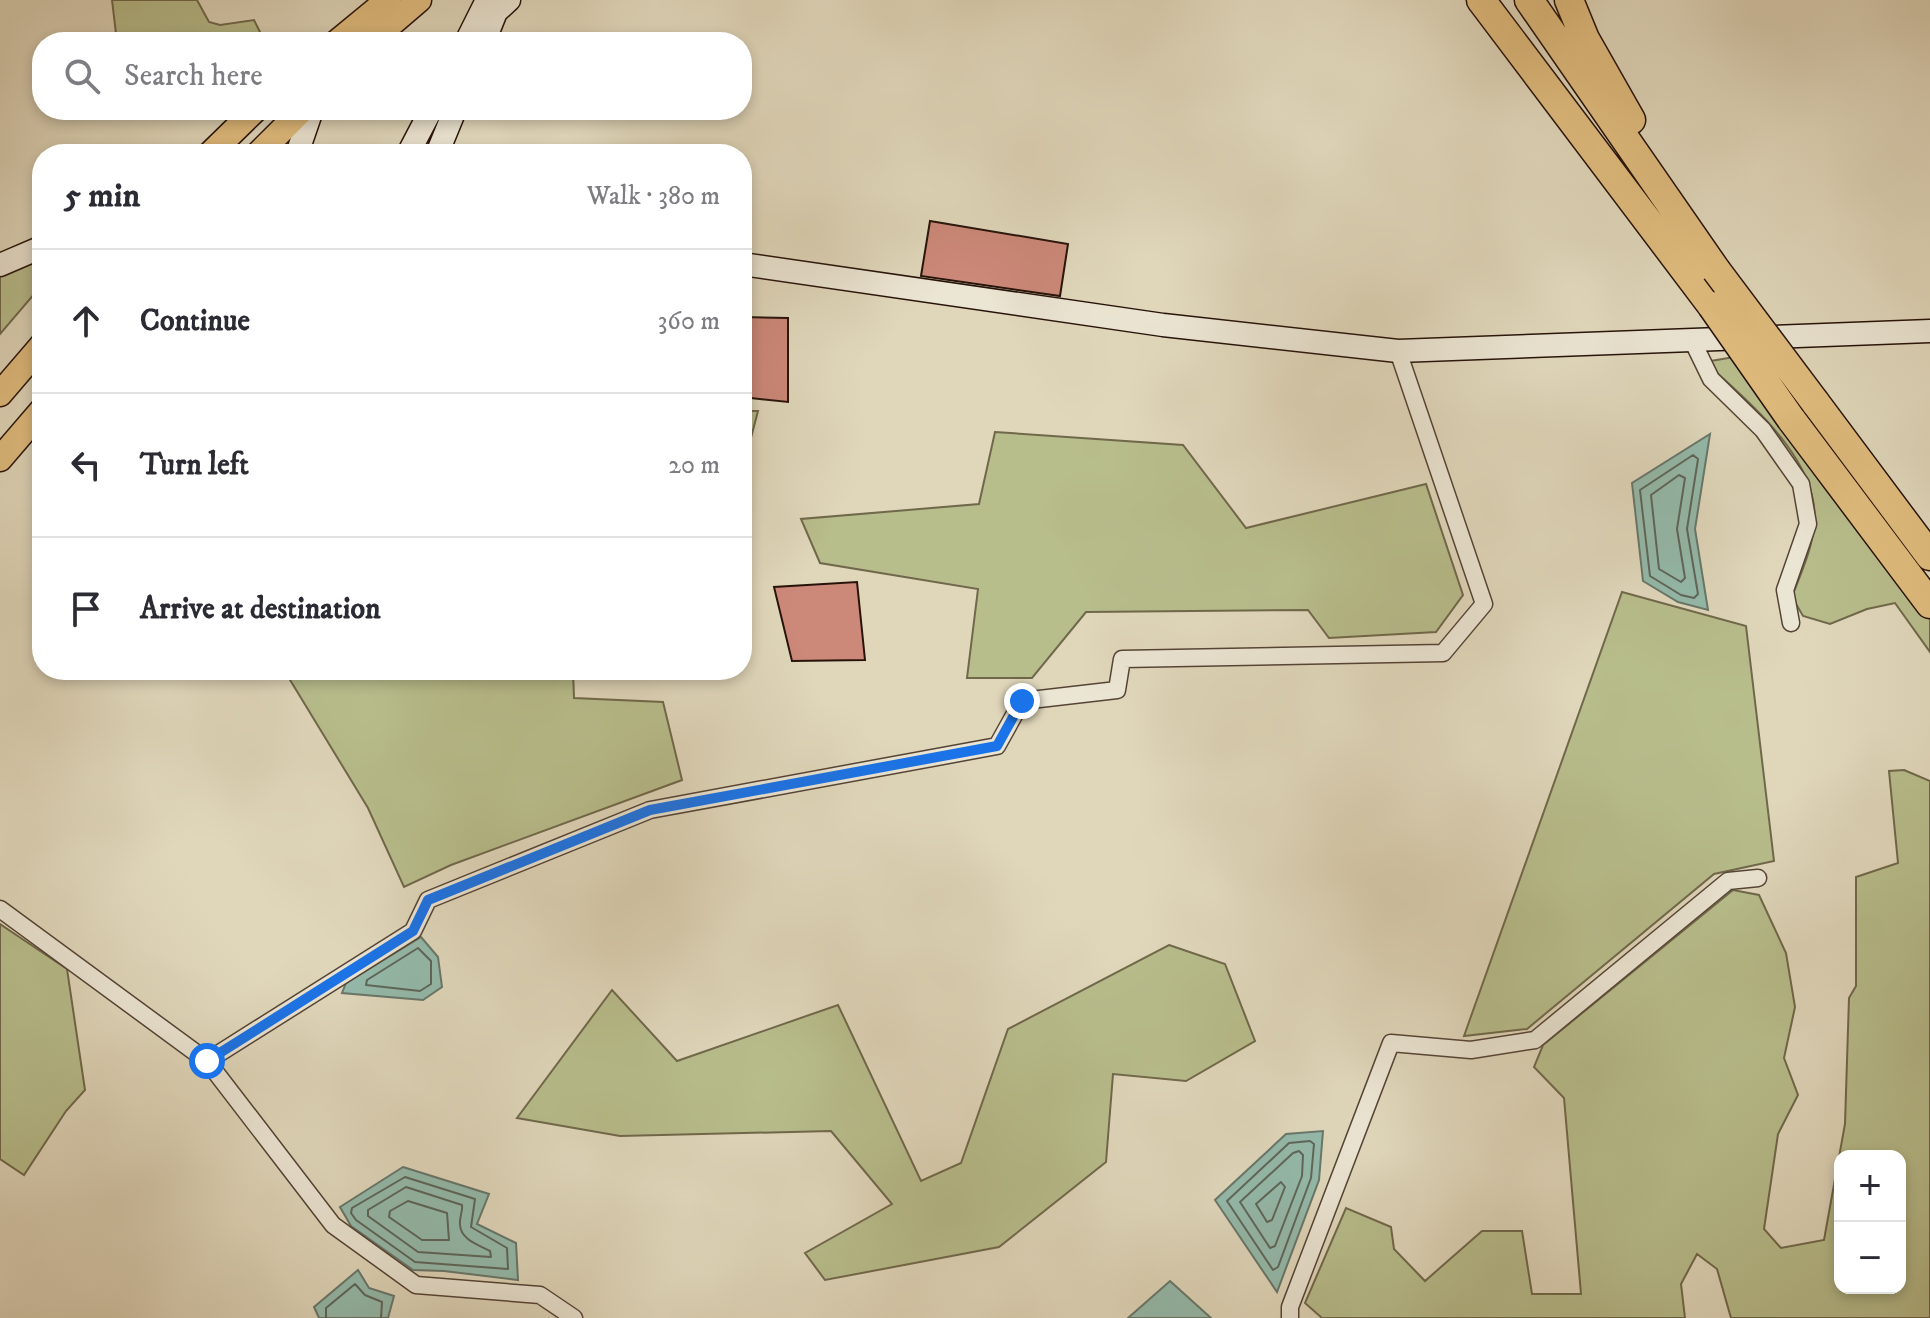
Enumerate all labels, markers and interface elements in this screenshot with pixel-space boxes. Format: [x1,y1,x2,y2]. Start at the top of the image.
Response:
search box [32,32,752,120]
icon: search [60,54,104,98]
text: Search here [124,58,263,95]
text: 5 min [64,175,140,217]
text: Walk · 380 m [587,180,720,213]
icon: ahead [64,299,108,343]
text: Continue [140,303,250,340]
text: 360 m [658,305,720,338]
icon: left [64,443,108,487]
text: Turn left [140,447,249,484]
text: 20 m [668,449,720,482]
icon: arrive [64,587,108,631]
text: Arrive at destination [140,591,381,628]
route end [1004,683,1040,719]
route start [189,1043,225,1079]
map controls [1834,1150,1906,1294]
button: + [1834,1150,1906,1222]
button: − [1834,1222,1906,1294]

